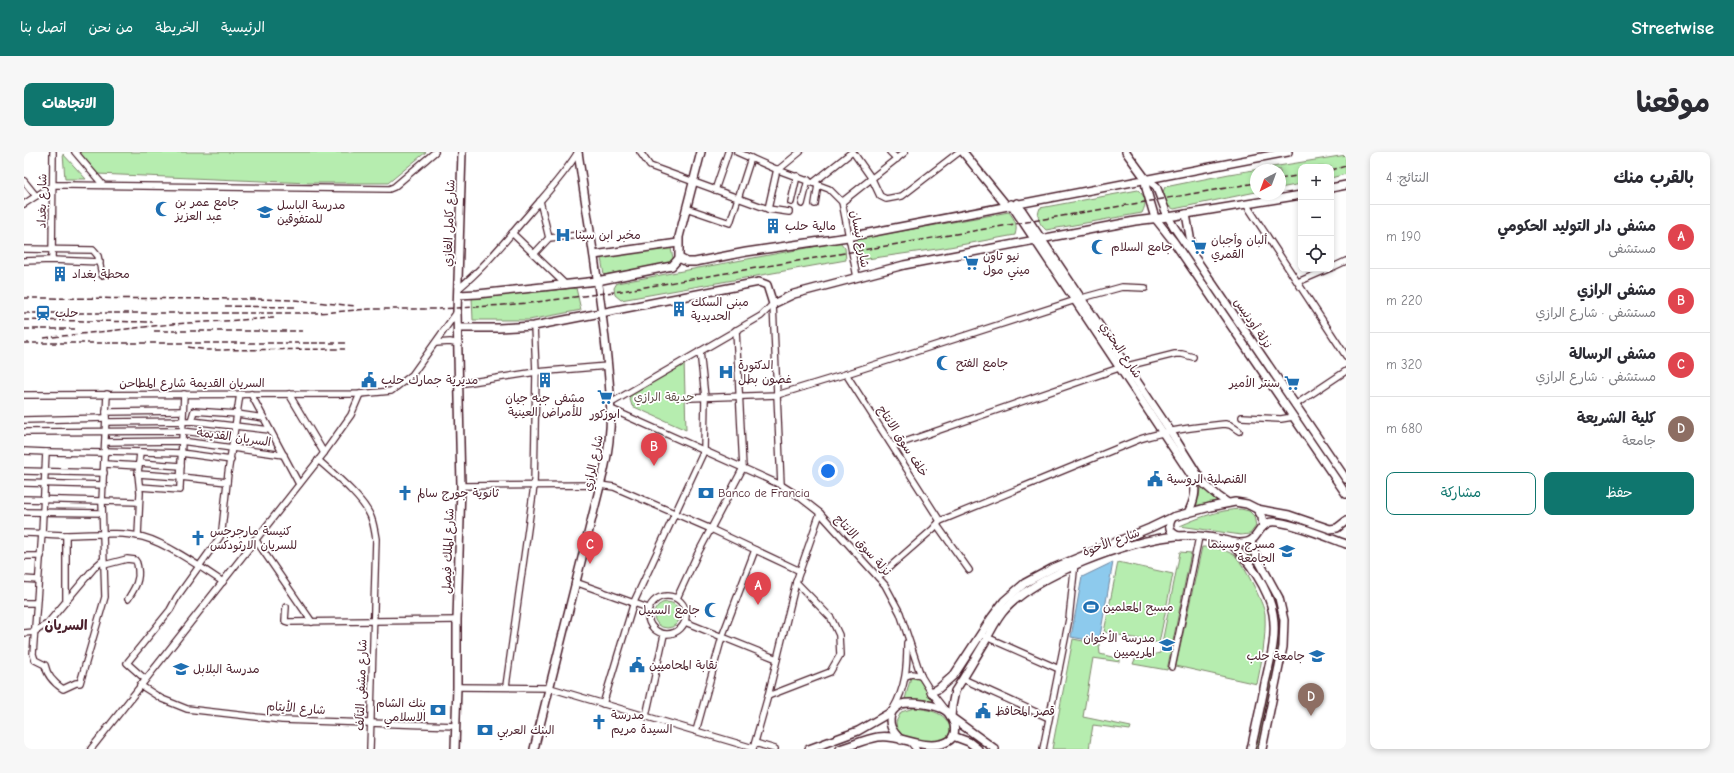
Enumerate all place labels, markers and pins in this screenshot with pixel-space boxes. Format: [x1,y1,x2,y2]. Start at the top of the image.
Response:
place label: جامع عمر بن عبد العزيز [174,195,239,224]
place label: مدرسة الباسل للمتفوقين [277,198,345,227]
mosque icon: جامع عمر بن عبد العزيز [154,200,172,218]
school or university icon: مدرسة الباسل للمتفوقين [256,203,274,221]
building icon: مالية حلب [764,217,782,235]
place label: مالية حلب [785,219,836,234]
hospital icon: مخبر ابن سينا [554,226,572,244]
place label: مخبر ابن سينا [575,228,641,243]
place label: ألبان وأجبان القمري [1211,233,1267,263]
mosque icon: جامع السلام [1090,238,1108,256]
supermarket icon: ألبان وأجبان القمري [1190,238,1208,256]
place label: جامع السلام [1111,240,1173,256]
place label: نيو تاون ميني مول [983,249,1030,281]
supermarket icon: نيو تاون ميني مول [962,254,980,272]
building icon: محطة بغداد [51,265,69,283]
place label: محطة بغداد [72,267,130,282]
place label: مبنى السكك الحديدية [691,295,749,323]
building icon: مبنى السكك الحديدية [670,300,688,318]
station icon: حلب [34,304,52,322]
place label: حلب [55,306,78,321]
mosque icon: جامع الفتح [935,354,953,372]
place label: جامع الفتح [956,356,1008,372]
place label: الدكتورة غصون بطل [738,358,792,387]
hospital icon: الدكتورة غصون بطل [717,363,735,381]
public building icon: مديرية جمارك حلب [360,371,378,389]
building icon: مشفى جبه جيان للأمراض العينية [536,371,554,389]
place label: مديرية جمارك حلب [381,373,478,388]
supermarket icon: سنتر الأمير [1283,374,1301,392]
place label: سنتر الأمير [1228,375,1280,390]
supermarket icon: ابوزكور [596,388,614,406]
place label: مشفى جبه جيان للأمراض العينية [505,391,585,419]
place label: ابوزكور [589,407,620,422]
pin: B [641,433,667,466]
public building icon: القنصلية الروسية [1146,470,1164,488]
place label: القنصلية الروسية [1167,472,1247,487]
church icon: ثانوية جورج سالم [396,484,414,502]
bank icon: Banco de Francia [697,484,715,502]
place label: ثانوية جورج سالم [417,486,499,503]
place label: Banco de Francia [718,486,810,500]
place label: كنيسة مارجرجس للسريان الارثودكس [210,524,297,553]
church icon: كنيسة مارجرجس للسريان الارثودكس [189,529,207,547]
pin: C [577,531,603,564]
place label: مسرح وسينما الجامعة [1208,537,1275,566]
school or university icon: مسرح وسينما الجامعة [1278,542,1296,560]
pin: A [745,572,771,605]
sports icon: مسبح المعلمين [1082,598,1100,616]
place label: مسبح المعلمين [1103,600,1174,616]
mosque icon: جامع السبيل [703,601,721,619]
place label: جامع السبيل [639,603,700,619]
place label: مدرسة الأخوان المريميين [1083,630,1155,659]
school or university icon: مدرسة الأخوان المريميين [1158,636,1176,654]
school or university icon: جامعة حلب [1308,647,1326,665]
place label: جامعة حلب [1246,649,1305,664]
public building icon: نقابة المحاميين [628,656,646,674]
place label: نقابة المحاميين [649,658,718,673]
school or university icon: مدرسة البلابل [172,660,190,678]
place label: مدرسة البلابل [193,662,260,677]
pin: D [1298,683,1324,716]
place label: بنك الشام الاسلامي [376,696,426,728]
bank icon: بنك الشام الاسلامي [429,701,447,719]
public building icon: قصر المحافظ [974,702,992,720]
place label: قصر المحافظ [995,704,1055,718]
place label: مدرسة السيدة مريم [611,708,672,738]
church icon: مدرسة السيدة مريم [590,713,608,731]
bank icon: البنك العربي [476,721,494,739]
place label: البنك العربي [497,723,555,741]

